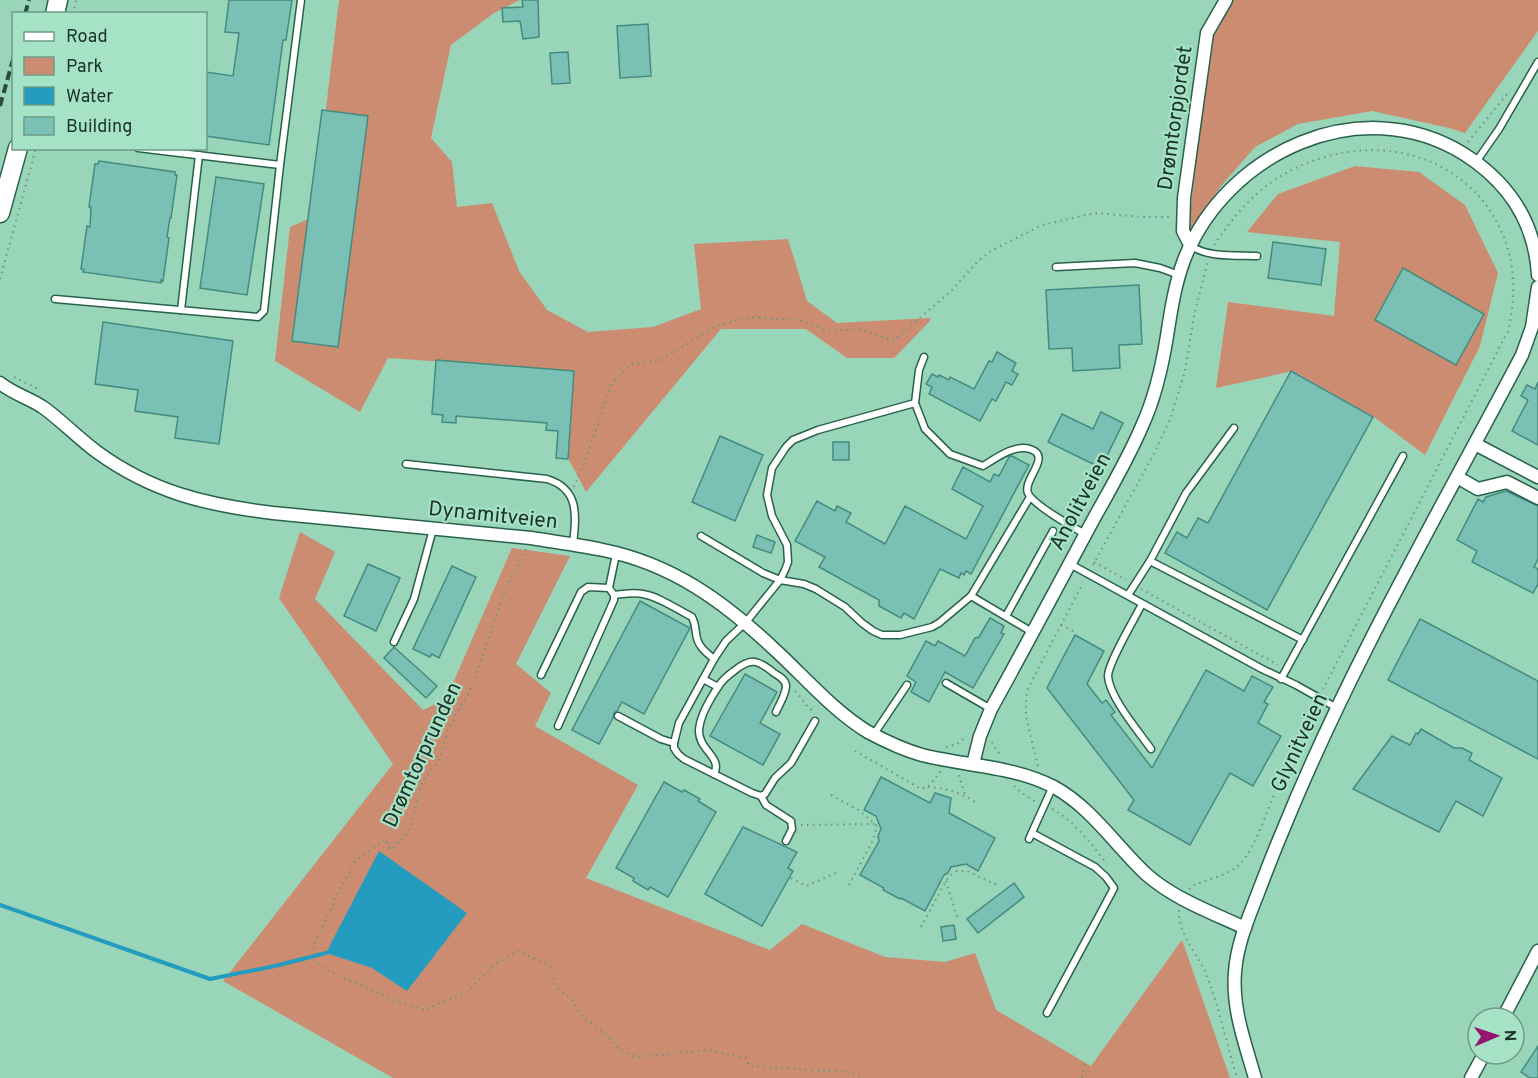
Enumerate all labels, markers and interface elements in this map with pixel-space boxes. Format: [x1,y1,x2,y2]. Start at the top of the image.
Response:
legend [12,12,207,150]
text: Road [66,26,108,49]
street label: Drømtorpjordet [1152,44,1200,192]
text: Park [66,56,103,79]
text: Water [66,86,113,109]
text: Building [66,116,132,139]
street label: Anolitveien [1044,448,1118,556]
street label: Dynamitveien [427,496,559,536]
street label: Drømtorprunden [377,678,469,832]
street label: Glynitveien [1265,689,1335,797]
north arrow [1466,1006,1526,1066]
text: N [1499,1029,1519,1042]

